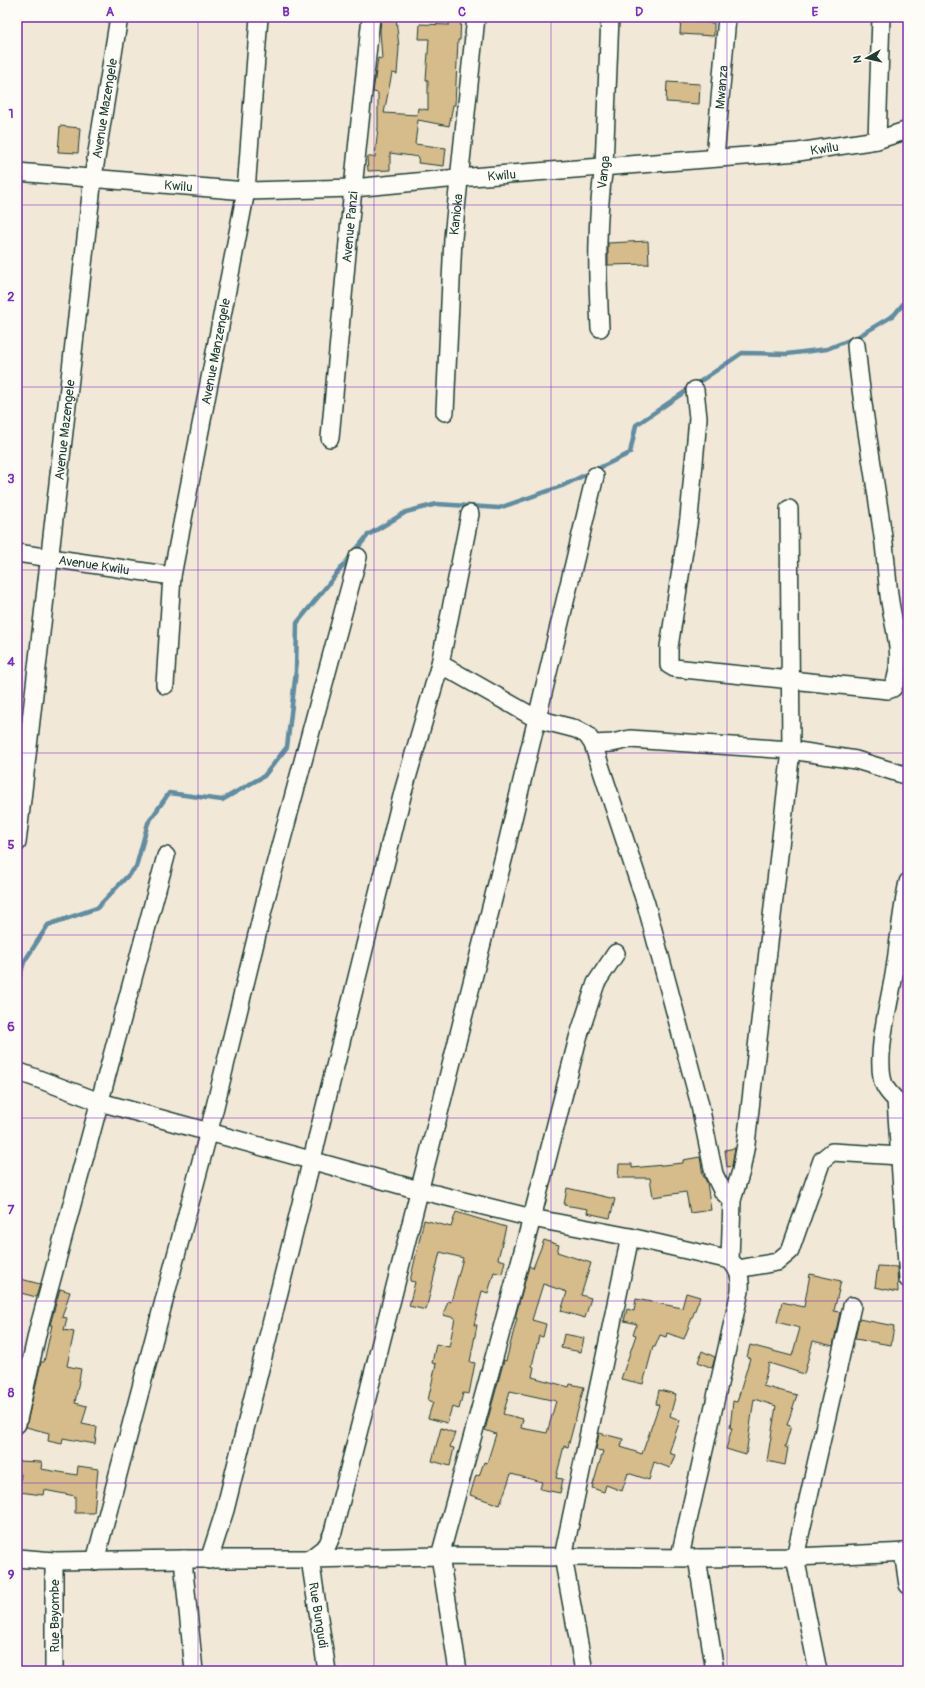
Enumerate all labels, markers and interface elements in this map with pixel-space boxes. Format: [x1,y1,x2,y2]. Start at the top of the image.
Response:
text: A [106,4,115,20]
text: B [282,4,290,20]
text: C [458,4,466,20]
text: D [635,4,643,20]
text: E [812,4,819,20]
north arrow [847,38,887,78]
text: N [851,54,865,64]
street label: Avenue Mazengele [89,57,121,160]
street label: Mwanza [712,65,732,110]
text: 1 [8,106,14,122]
street label: Kwilu [809,139,840,159]
street label: Vanga [594,155,613,190]
street label: Kwilu [487,167,517,185]
street label: Kwilu [163,177,193,196]
street label: Avenue Panzi [339,191,362,263]
street label: Kanioka [446,193,467,236]
text: 2 [7,289,15,305]
street label: Avenue Manzengele [198,296,234,406]
street label: Avenue Mazengele [51,378,79,481]
text: 3 [7,471,15,487]
street label: Avenue Kwilu [57,552,131,579]
text: 4 [7,654,15,670]
text: 5 [7,837,15,853]
text: 6 [7,1019,15,1035]
text: 7 [8,1202,15,1218]
text: 8 [8,1385,15,1401]
text: 9 [8,1567,15,1583]
street label: Rue Bayombe [47,1579,63,1653]
street label: Rue Bungudi [305,1581,331,1649]

